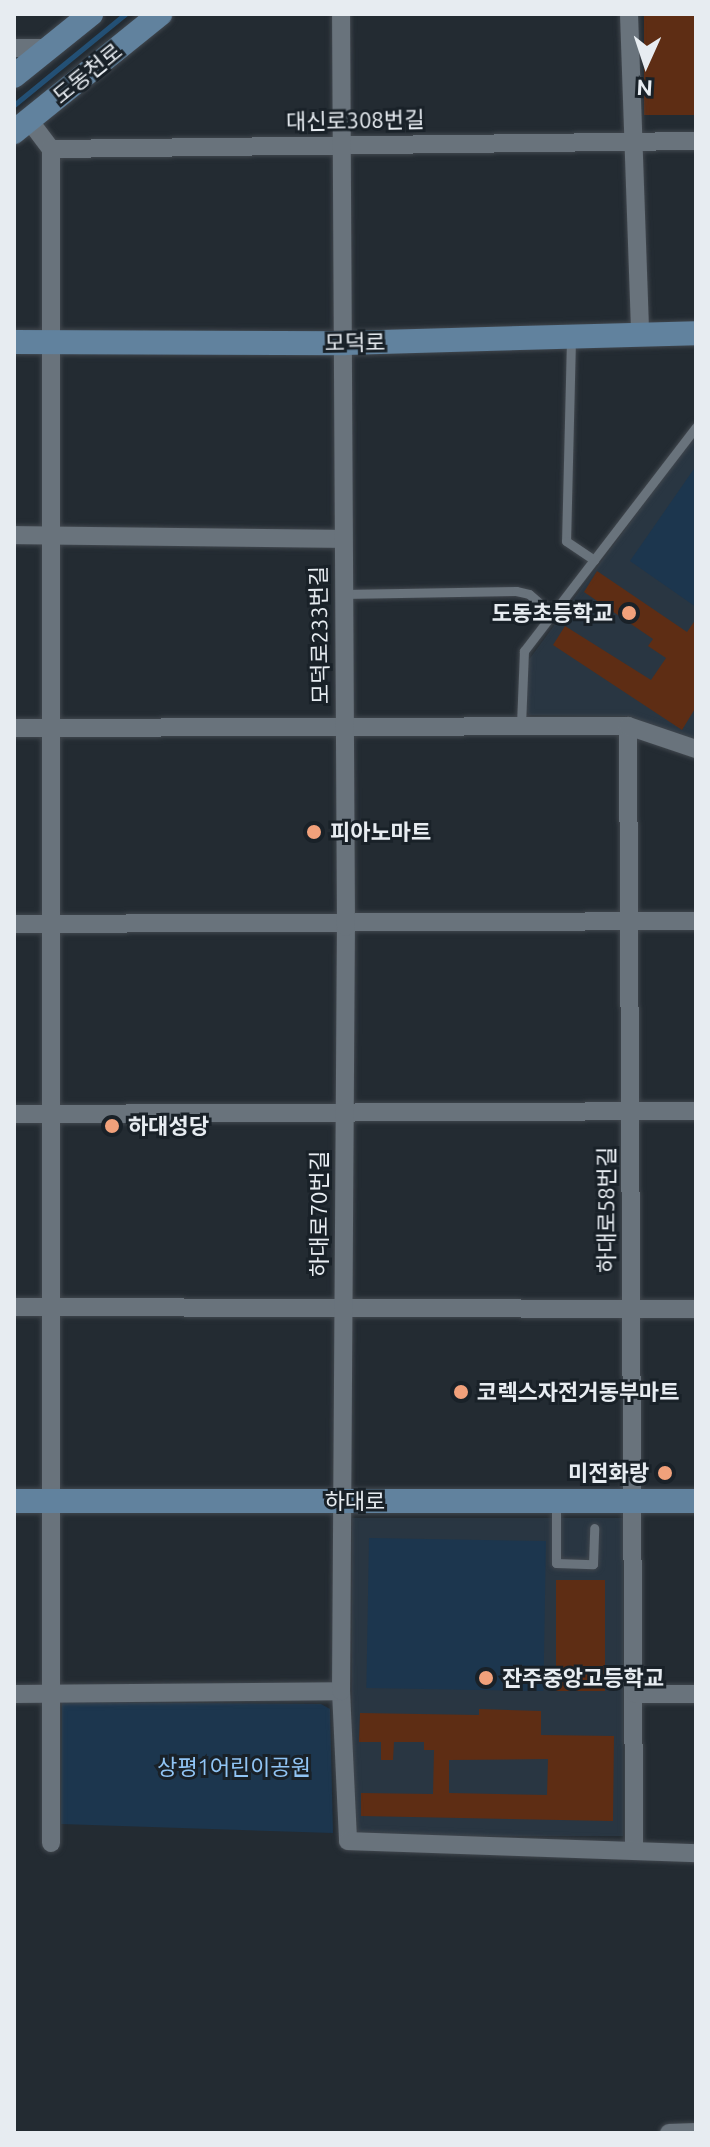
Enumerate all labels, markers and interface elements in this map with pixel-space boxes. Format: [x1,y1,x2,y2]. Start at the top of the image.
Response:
north arrow [606,24,686,104]
street label: 도동천로 [47,37,127,109]
text: N [636,76,654,101]
street label: 대신로308번길 [286,106,424,134]
street label: 모덕로 [324,328,386,356]
street label: 모덕로233번길 [305,566,333,704]
place label: 도동초등학교 [492,600,613,626]
marker: 도동초등학교 [620,604,638,622]
place label: 피아노마트 [330,819,431,845]
marker: 피아노마트 [305,823,323,841]
place label: 하대성당 [128,1113,209,1139]
marker: 하대성당 [103,1117,121,1135]
street label: 하대로58번길 [593,1147,619,1273]
street label: 하대로70번길 [306,1151,332,1277]
place label: 코렉스자전거동부마트 [477,1379,679,1405]
marker: 코렉스자전거동부마트 [452,1383,470,1401]
place label: 미전화랑 [568,1460,649,1486]
marker: 미전화랑 [656,1464,674,1482]
street label: 하대로 [325,1488,385,1514]
place label: 잔주중앙고등학교 [502,1665,664,1691]
marker: 잔주중앙고등학교 [477,1669,495,1687]
park label: 상평1어린이공원 [157,1754,311,1780]

